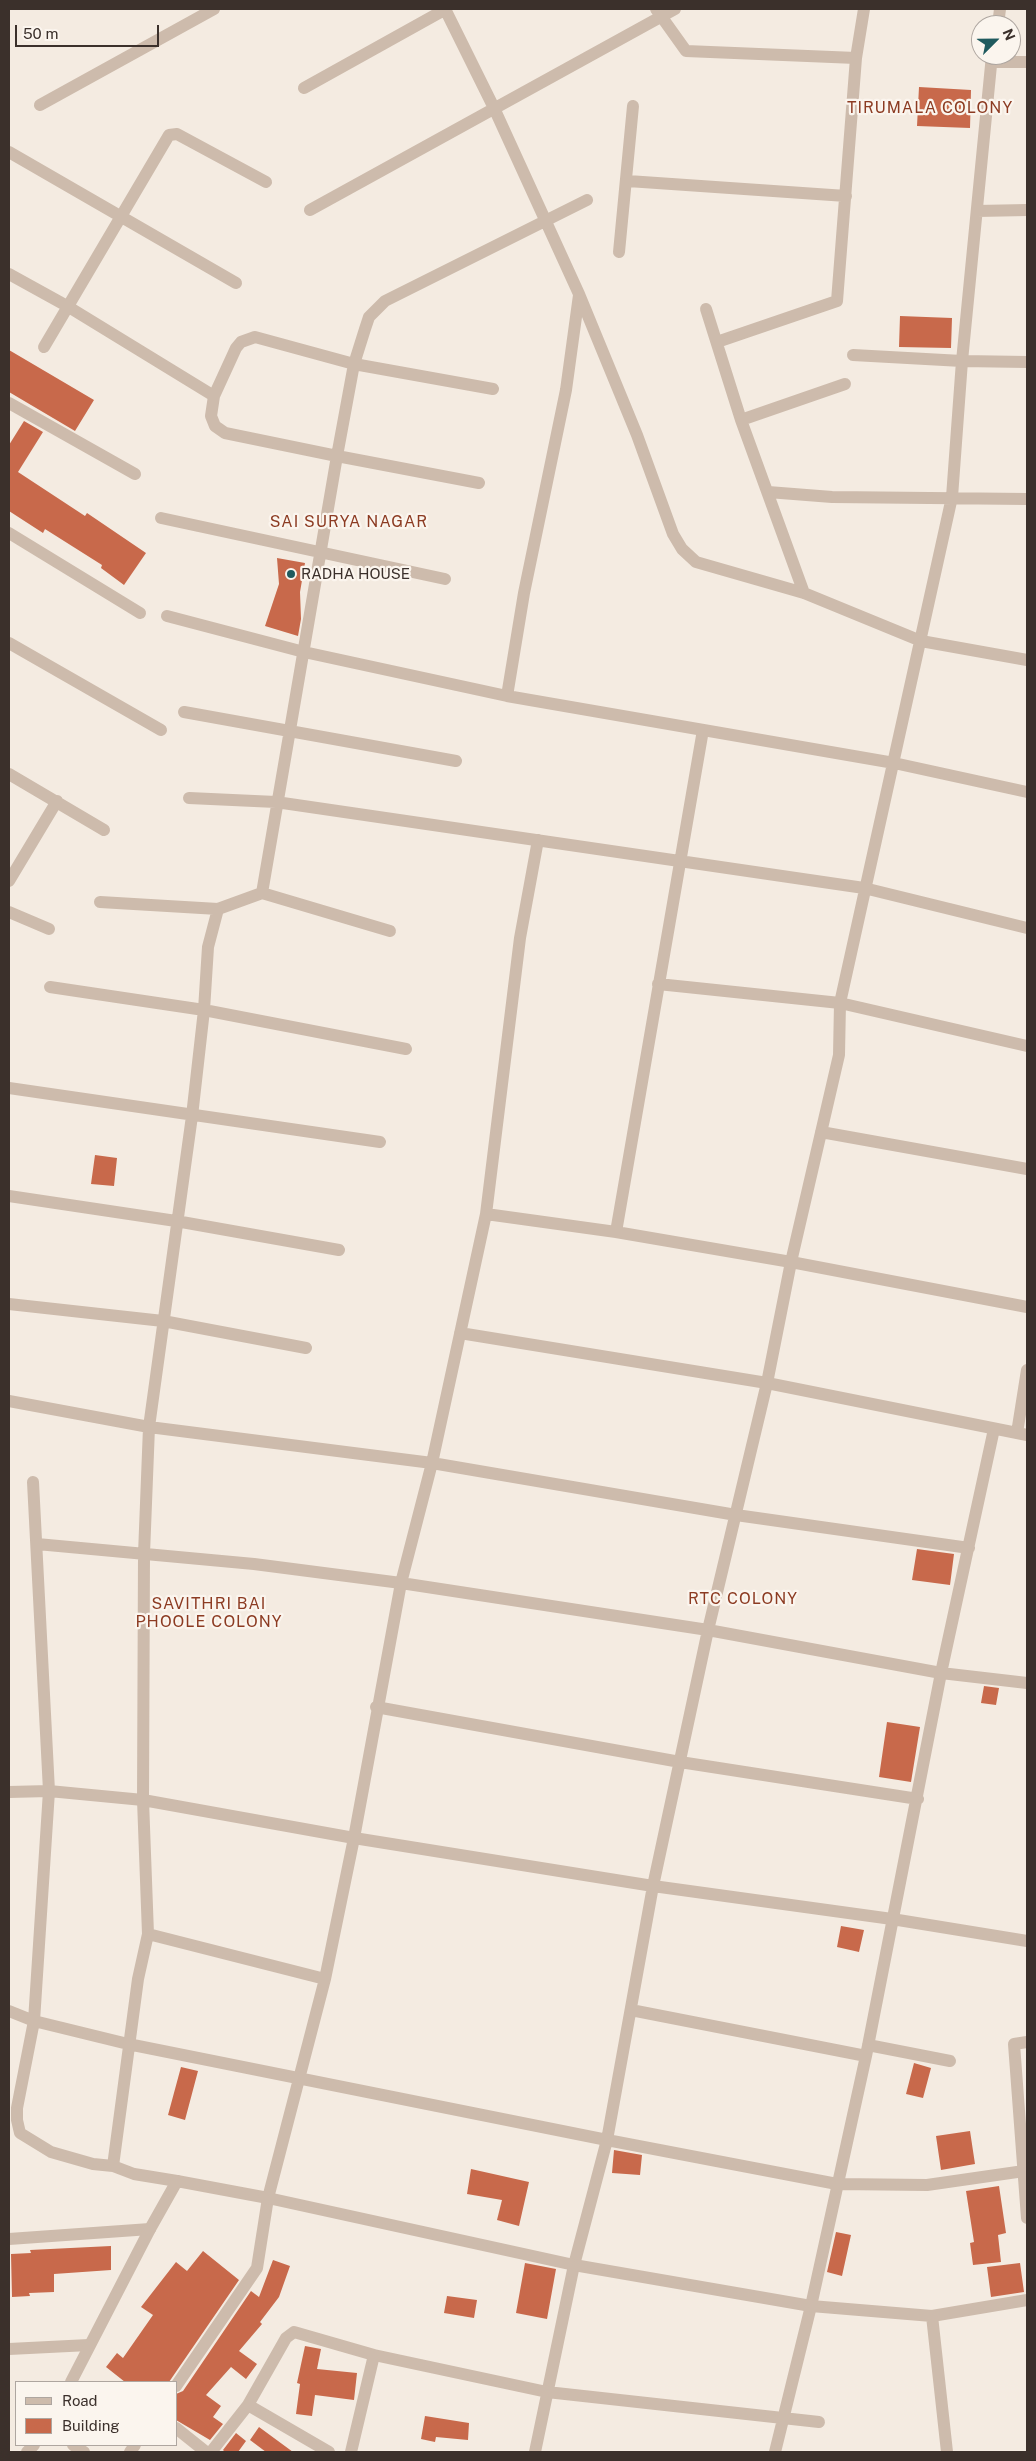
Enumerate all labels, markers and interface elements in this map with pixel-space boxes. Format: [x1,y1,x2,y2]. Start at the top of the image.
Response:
scale bar [18,15,161,47]
north arrow [971,15,1021,65]
text: 50 m [23,25,58,42]
text: N [999,26,1018,43]
district label: TIRUMALA COLONY [845,98,1015,118]
district label: SAI SURYA NAGAR [268,512,430,532]
place label: RADHA HOUSE [301,565,410,583]
marker: RADHA HOUSE [285,568,297,580]
district label: RTC COLONY [687,1589,799,1609]
district label: SAVITHRI BAI PHOOLE COLONY [134,1594,284,1632]
legend [15,2381,178,2446]
text: Road [62,2392,98,2409]
text: Building [62,2417,120,2434]

